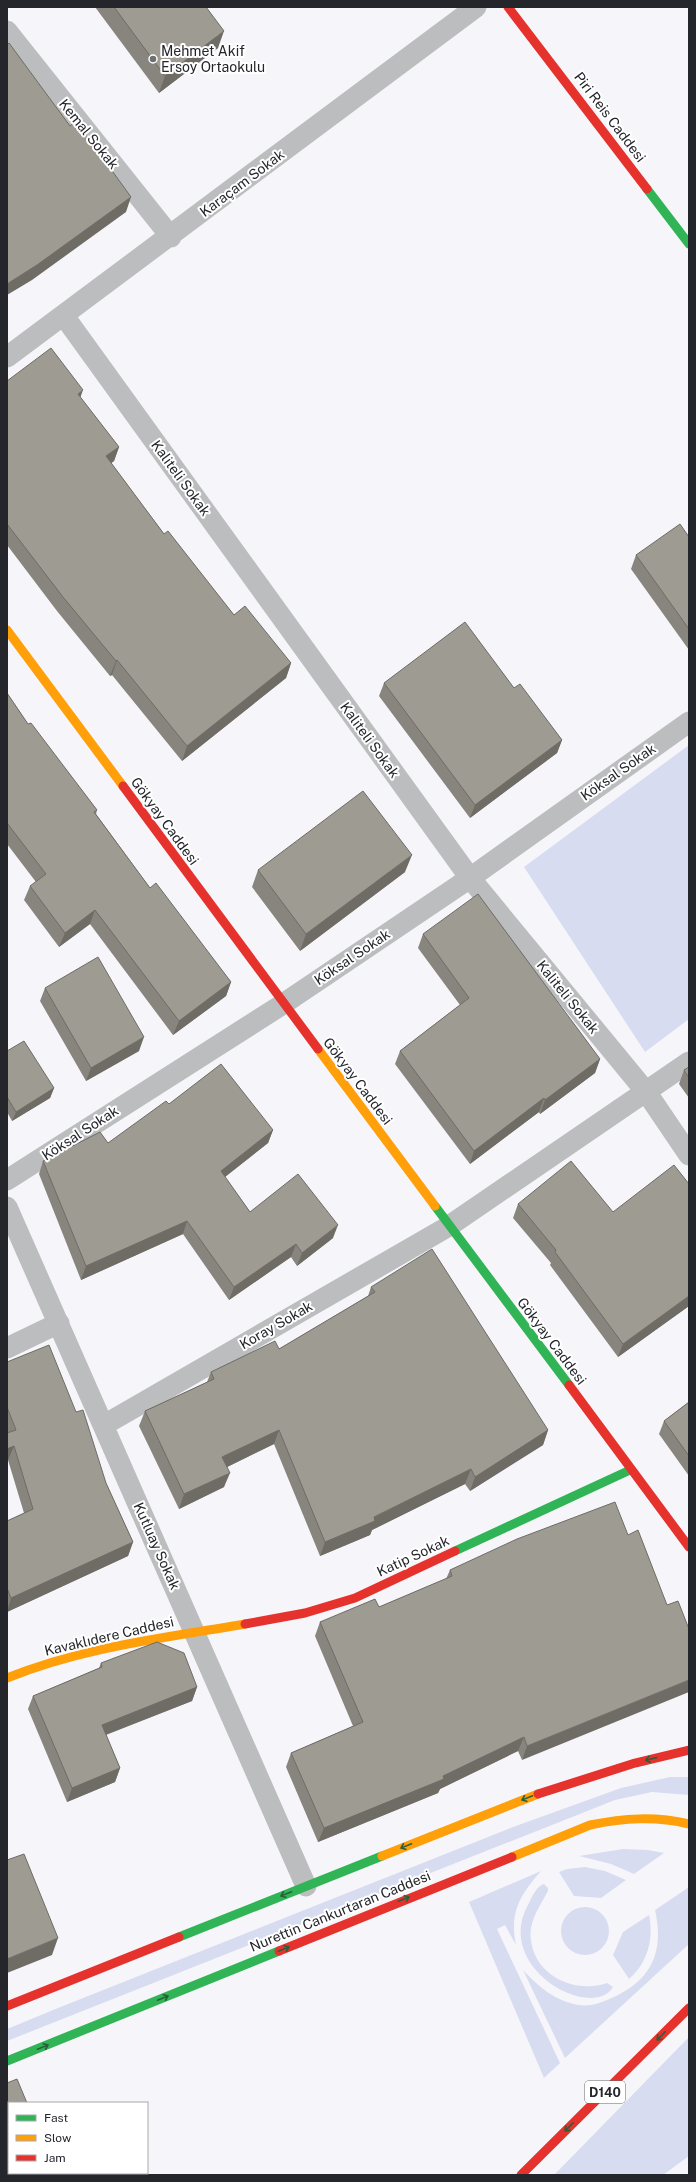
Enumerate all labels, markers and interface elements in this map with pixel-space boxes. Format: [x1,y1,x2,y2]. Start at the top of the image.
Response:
place label: Mehmet Akif Ersoy Ortaokulu [161,43,265,75]
marker: Mehmet Akif Ersoy Ortaokulu [148,54,158,64]
street label: Piri Reis Caddesi [571,69,649,165]
street label: Kemal Sokak [56,96,122,172]
street label: Karaçam Sokak [197,146,287,220]
street label: Kaliteli Sokak [148,437,214,519]
street label: Kaliteli Sokak [337,699,403,781]
street label: Köksal Sokak [577,740,659,804]
street label: Gökyay Caddesi [128,774,202,868]
street label: Köksal Sokak [311,926,393,988]
street label: Kaliteli Sokak [534,957,602,1037]
street label: Gökyay Caddesi [320,1035,396,1127]
street label: Köksal Sokak [39,1102,121,1164]
street label: Gökyay Caddesi [514,1295,590,1387]
street label: Koray Sokak [237,1298,315,1352]
street label: Kutluay Sokak [131,1500,183,1592]
street label: Katip Sokak [374,1532,452,1580]
street label: Kavaklıdere Caddesi [43,1613,175,1659]
one-way arrow [645,1756,658,1764]
one-way arrow [522,1795,534,1802]
one-way arrow [401,1843,413,1850]
street label: Nurettin Cankurtaran Caddesi [247,1867,433,1955]
one-way arrow [280,1891,292,1899]
one-way arrow [398,1895,410,1903]
one-way arrow [277,1944,289,1952]
one-way arrow [157,1993,169,2001]
one-way arrow [656,2031,666,2041]
one-way arrow [37,2042,49,2050]
road number: D140 [585,2081,625,2103]
legend [8,2102,148,2174]
text: Fast [44,2111,69,2125]
one-way arrow [564,2123,574,2132]
text: Slow [44,2131,72,2145]
text: Jam [44,2151,66,2165]

